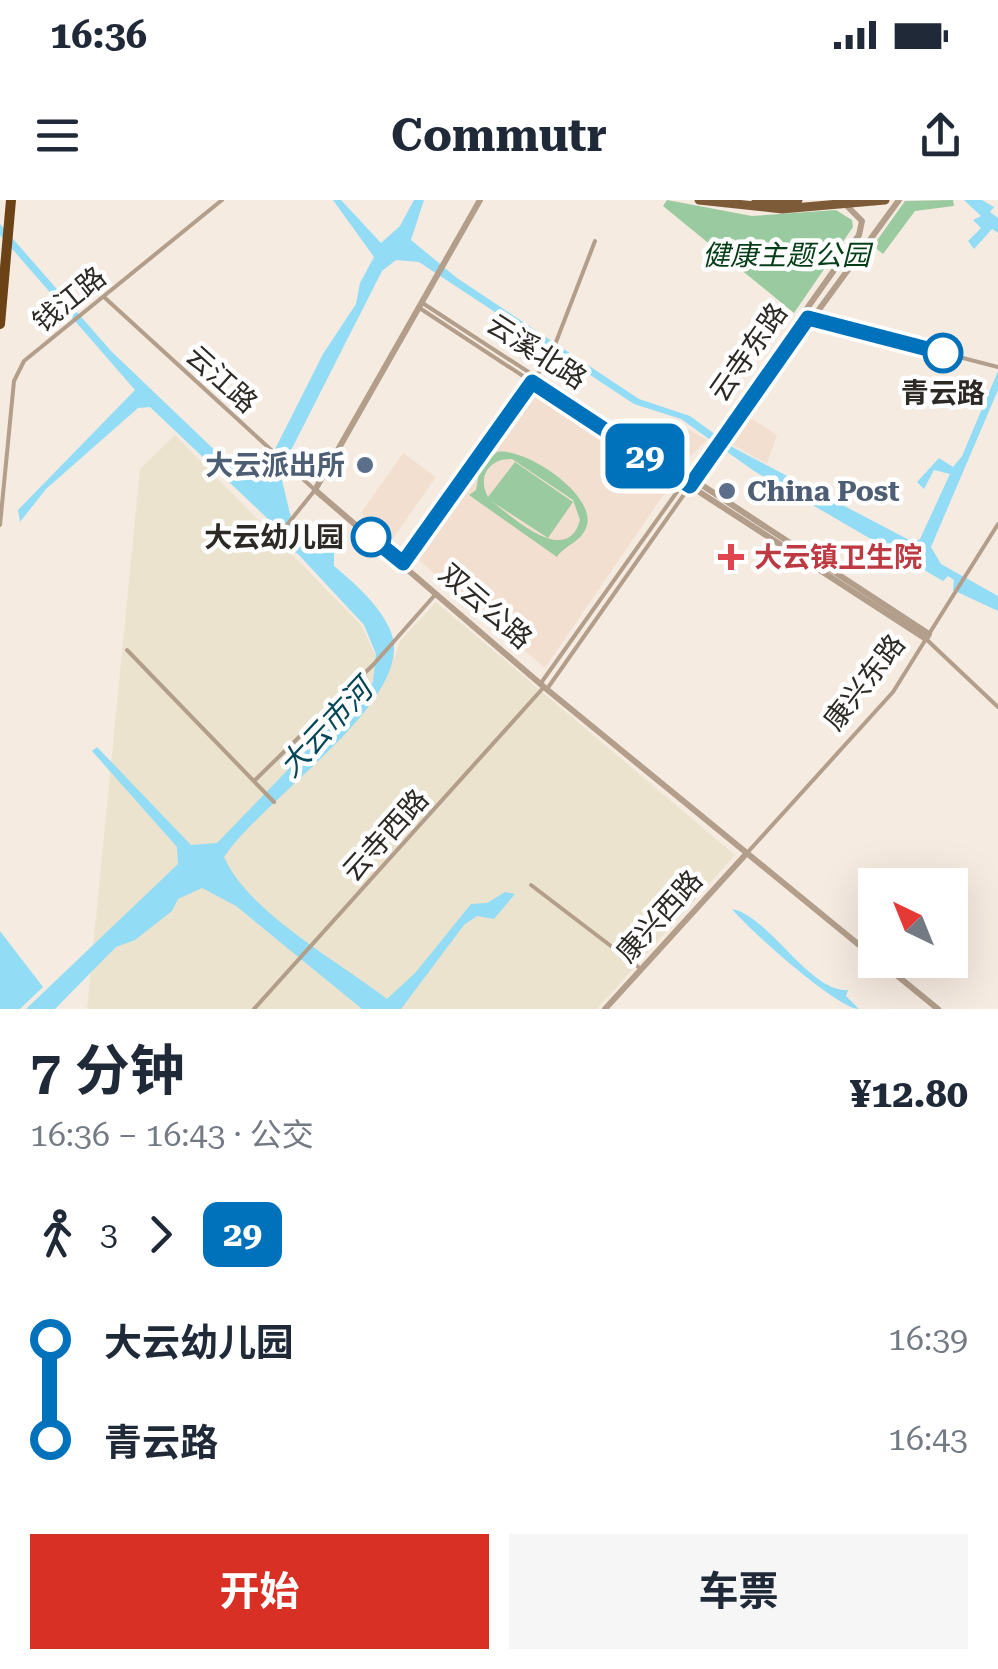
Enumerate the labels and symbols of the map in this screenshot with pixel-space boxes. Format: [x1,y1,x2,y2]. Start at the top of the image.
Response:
park label: 健康主题公园 [702,239,874,272]
street label: 钱江路 [26,260,112,339]
street label: 云寺东路 [703,297,794,408]
street label: 云溪北路 [481,307,593,396]
marker: 青云路 [924,334,962,372]
street label: 云江路 [179,339,264,420]
place label: 青云路 [901,377,985,410]
line badge: 29 [600,424,690,488]
place label: 大云派出所 [205,449,345,482]
marker: 大云派出所 [354,454,376,476]
place label: China Post [747,475,900,508]
marker: China Post [716,480,738,502]
marker: 大云幼儿园 [352,518,390,556]
place label: 大云幼儿园 [204,521,344,554]
place label: 大云镇卫生院 [754,541,922,574]
marker: 大云镇卫生院 [718,544,744,570]
street label: 双云公路 [433,557,539,656]
street label: 康兴东路 [817,628,912,737]
water label: 大云市河 [272,668,383,783]
street label: 云寺西路 [336,783,435,888]
street label: 康兴西路 [610,864,709,969]
north arrow [858,868,968,978]

